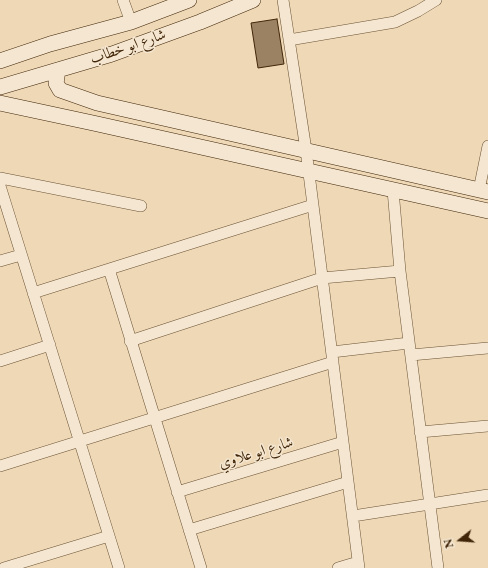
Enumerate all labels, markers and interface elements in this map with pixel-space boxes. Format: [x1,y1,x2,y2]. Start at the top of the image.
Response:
street label: شارع ابو خطاب [88,26,168,68]
street label: شارع ابو علاوي [217,433,295,473]
north arrow [440,520,480,560]
text: N [441,537,457,550]

